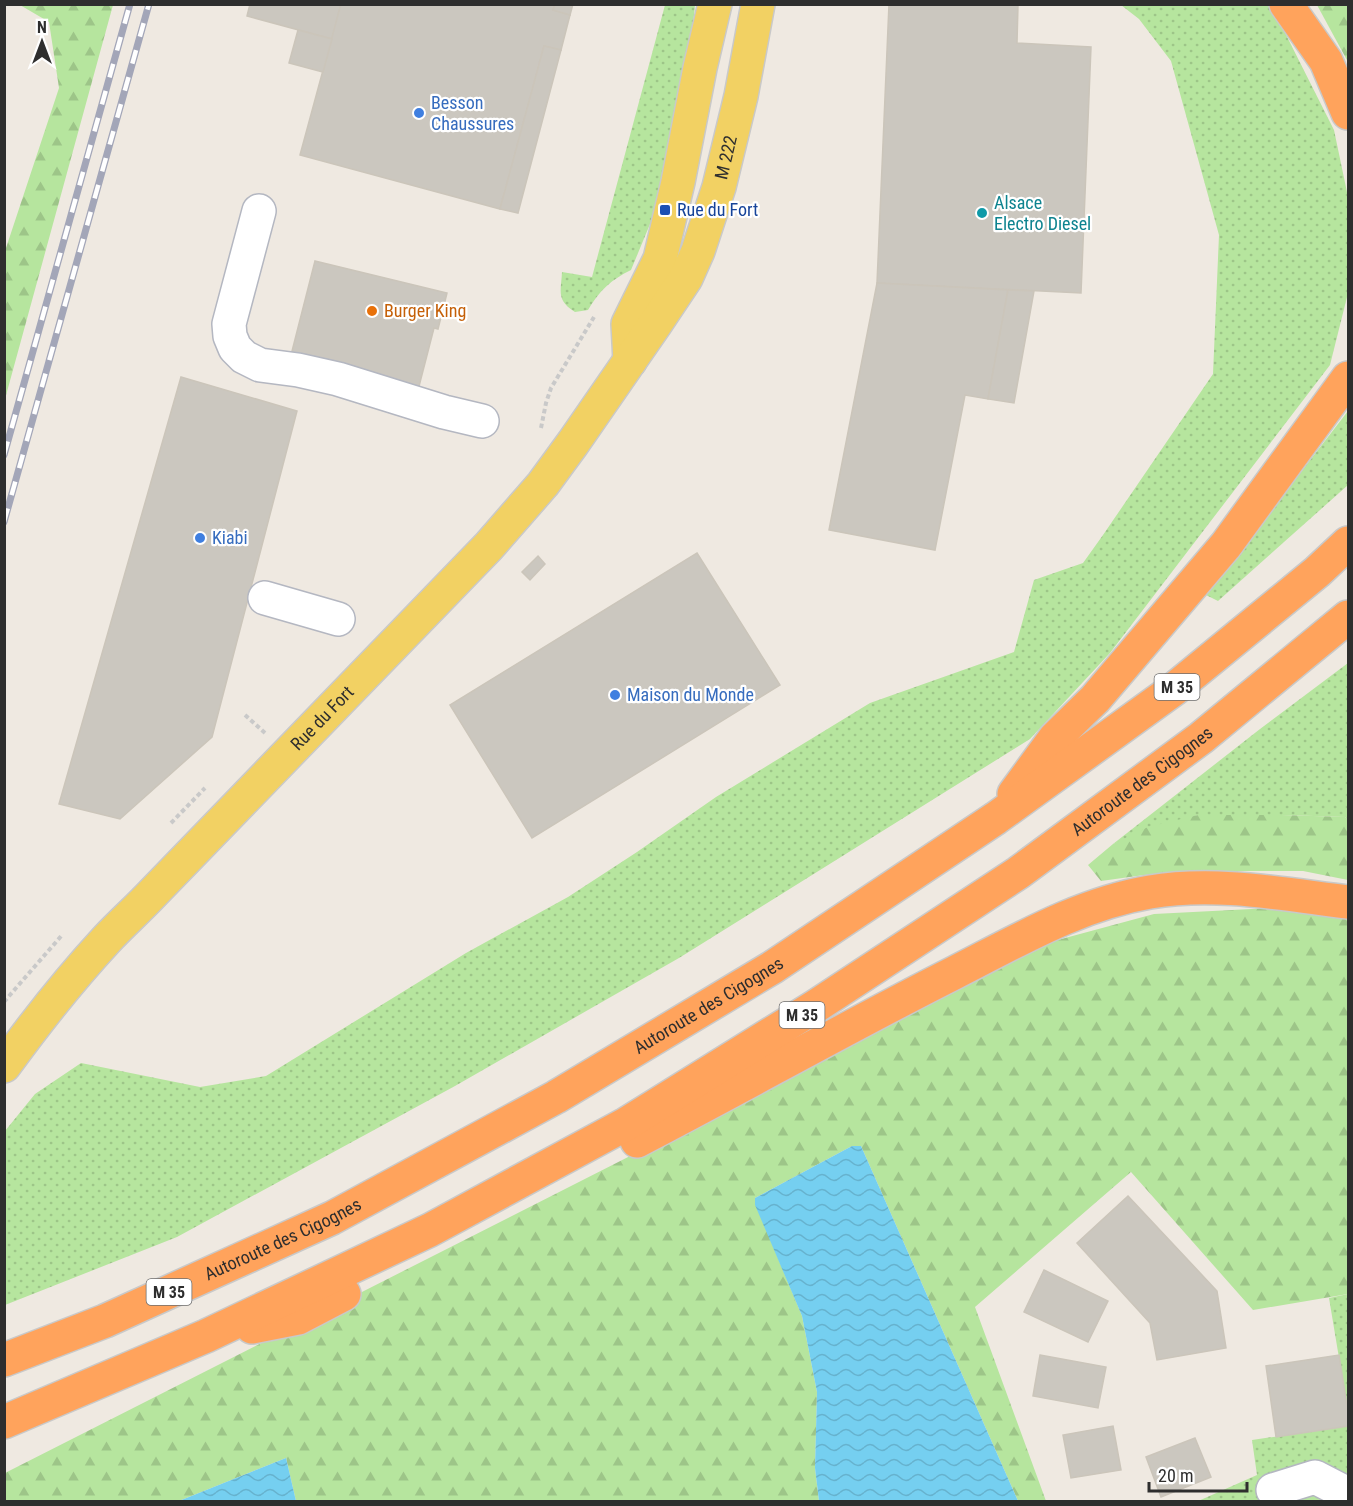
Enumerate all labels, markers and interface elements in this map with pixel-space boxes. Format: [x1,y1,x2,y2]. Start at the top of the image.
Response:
north arrow [12,12,72,72]
text: N [37,18,47,37]
place label: Besson Chaussures [431,92,514,134]
marker: Besson Chaussures [412,106,426,120]
street label: M 222 [710,133,741,181]
place label: Alsace Electro Diesel [994,192,1091,234]
place label: Rue du Fort [677,199,758,220]
marker: Rue du Fort [658,203,672,217]
marker: Alsace Electro Diesel [975,206,989,220]
place label: Burger King [384,300,466,321]
marker: Burger King [365,304,379,318]
place label: Kiabi [212,527,248,548]
marker: Kiabi [193,531,207,545]
road number: M 35 [1154,674,1200,700]
street label: Rue du Fort [286,681,358,754]
place label: Maison du Monde [627,684,754,705]
marker: Maison du Monde [608,688,622,702]
street label: Autoroute des Cigognes [1067,722,1217,840]
street label: Autoroute des Cigognes [630,952,787,1058]
road number: M 35 [780,1002,824,1028]
street label: Autoroute des Cigognes [201,1193,365,1284]
road number: M 35 [146,1279,192,1305]
scale bar [1149,1455,1246,1493]
text: 20 m [1158,1465,1193,1486]

